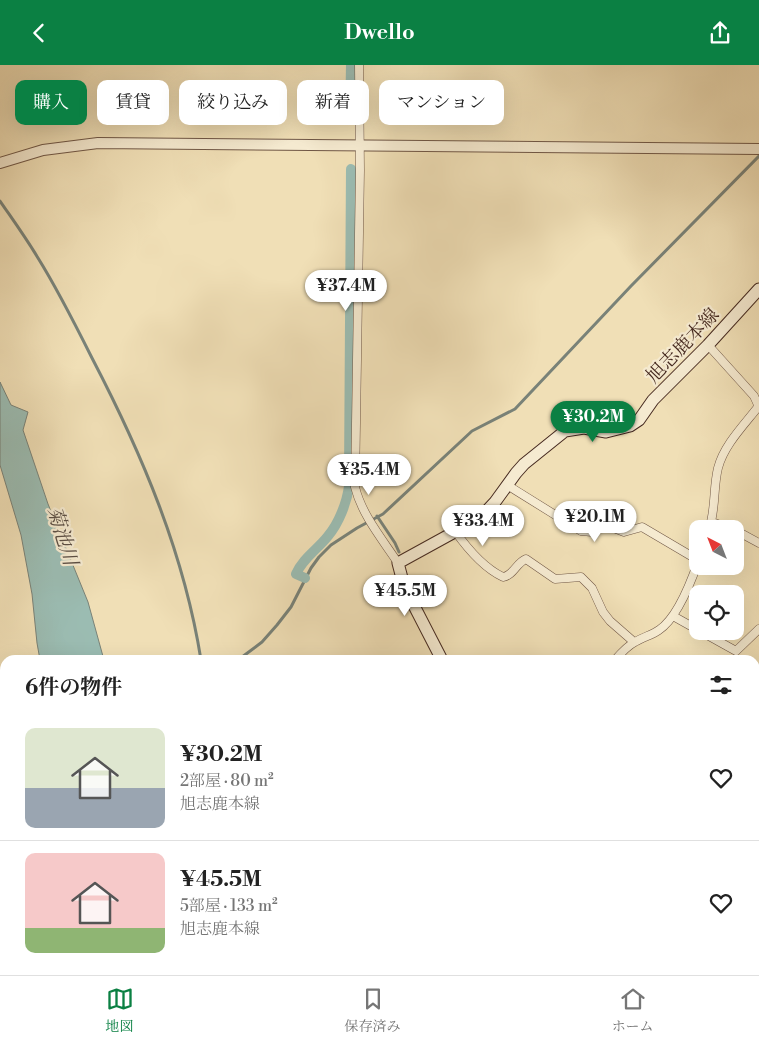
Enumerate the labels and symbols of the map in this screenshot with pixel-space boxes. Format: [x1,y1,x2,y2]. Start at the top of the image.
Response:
pin: ¥37.4M [305,269,387,312]
street label: 旭志鹿本線 [641,303,724,388]
pin: ¥30.2M [552,401,634,443]
pin: ¥35.4M [328,453,410,496]
pin: ¥20.1M [554,501,636,543]
water label: 菊池川 [41,504,83,571]
pin: ¥33.4M [442,505,524,547]
north arrow [689,520,744,575]
pin: ¥45.5M [364,575,446,617]

